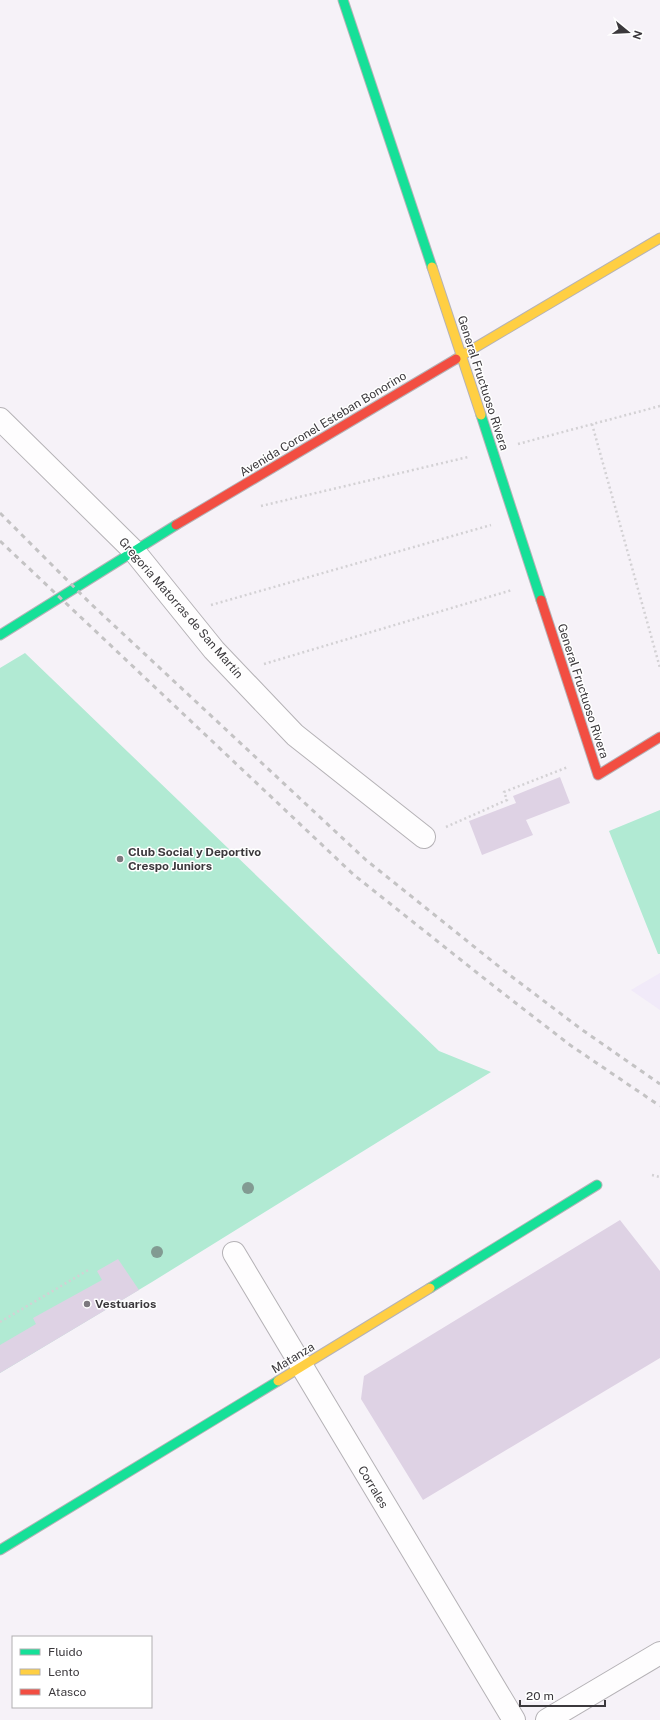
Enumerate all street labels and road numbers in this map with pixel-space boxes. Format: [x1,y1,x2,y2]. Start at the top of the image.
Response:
street label: General Fructuoso Rivera [455,314,511,452]
street label: Avenida Coronel Esteban Bonorino [237,368,409,479]
street label: Gregoria Matorras de San Martín [116,535,246,681]
street label: General Fructuoso Rivera [555,622,611,760]
street label: Matanza [269,1340,317,1376]
street label: Corrales [355,1463,391,1511]

